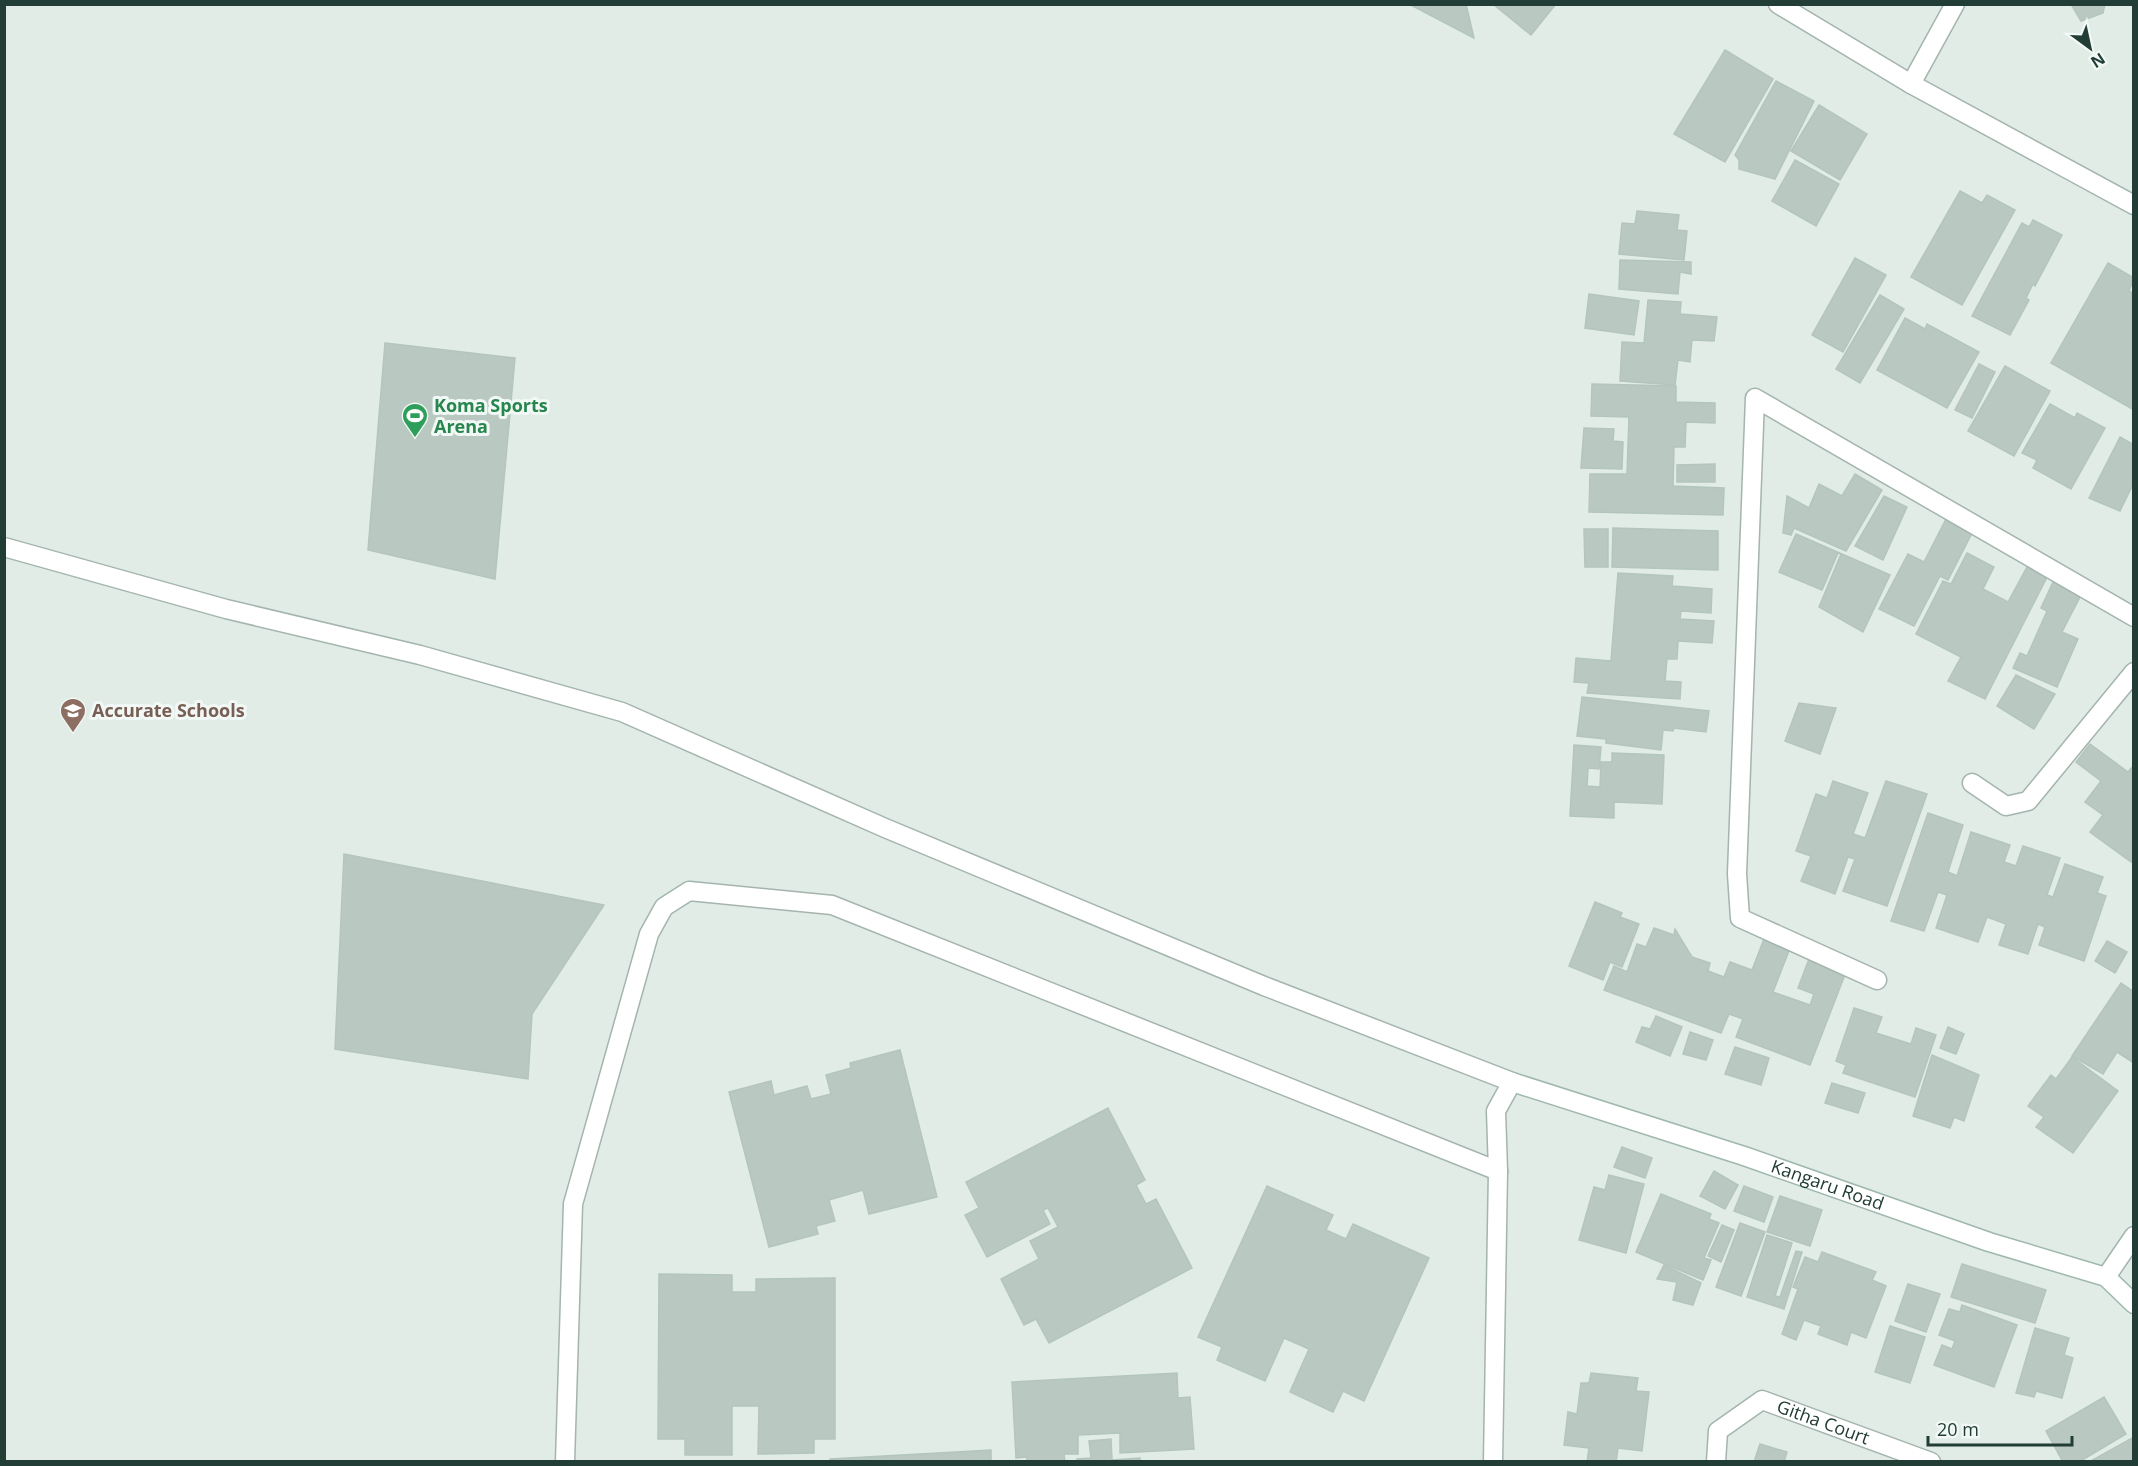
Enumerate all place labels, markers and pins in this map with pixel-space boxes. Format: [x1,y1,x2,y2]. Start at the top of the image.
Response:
place label: Koma Sports Arena [434,393,548,438]
sports icon: Koma Sports Arena [400,401,430,439]
school or university icon: Accurate Schools [58,696,88,734]
place label: Accurate Schools [92,698,245,722]

